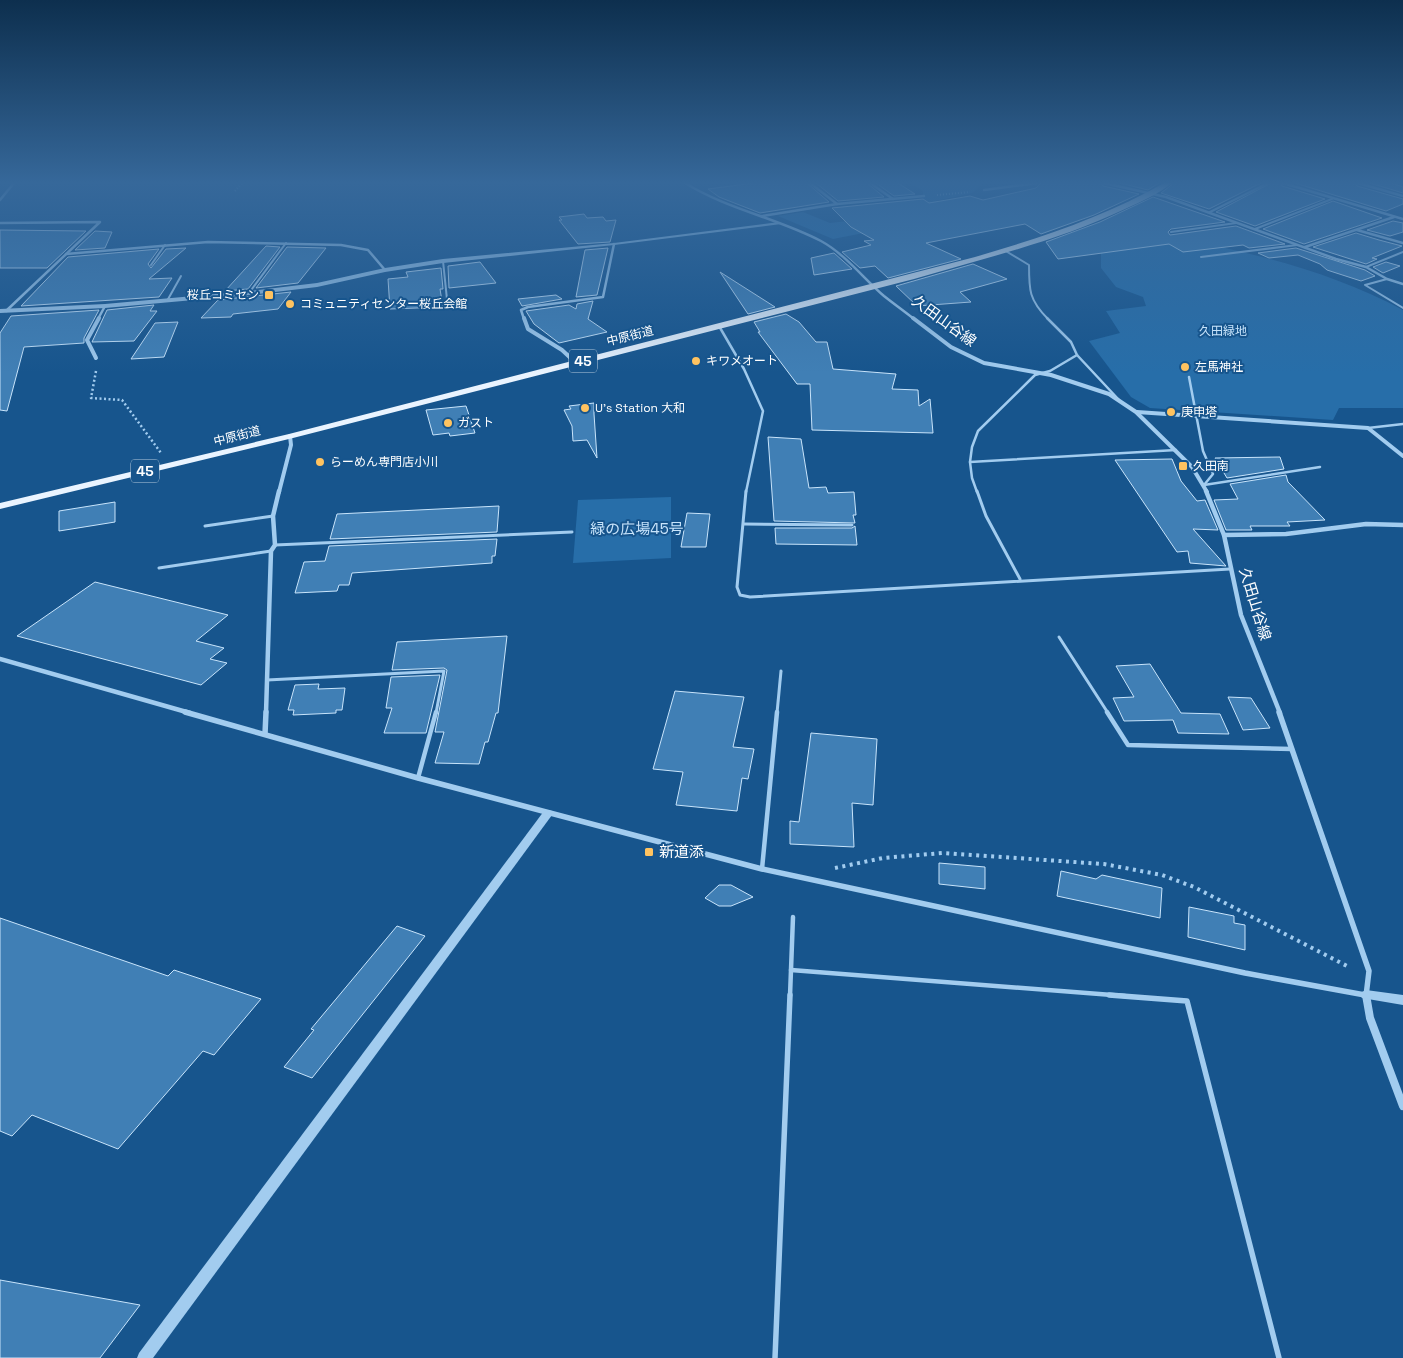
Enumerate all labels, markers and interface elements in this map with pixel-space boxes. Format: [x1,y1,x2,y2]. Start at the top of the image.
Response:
place label: 桜丘コミセン [187,287,259,303]
marker: 桜丘コミセン [263,289,275,301]
street label: 久田山谷線 [908,291,980,350]
place label: コミュニティセンター桜丘会館 [300,296,467,312]
marker: コミュニティセンター桜丘会館 [284,298,296,310]
street label: 中原街道 [605,322,655,350]
park label: 久田緑地 [1199,323,1247,339]
road number: 45 [569,350,597,372]
place label: キワメオート [706,353,778,369]
marker: キワメオート [690,355,702,367]
place label: 左馬神社 [1195,359,1243,375]
marker: 左馬神社 [1179,361,1191,373]
place label: U’s Station 大和 [595,400,685,416]
marker: U’s Station 大和 [579,402,591,414]
place label: 庚申塔 [1181,404,1217,420]
marker: 庚申塔 [1165,406,1177,418]
place label: ガスト [458,415,494,431]
marker: ガスト [442,417,454,429]
street label: 中原街道 [212,422,262,450]
place label: らーめん専門店小川 [330,454,438,470]
marker: らーめん専門店小川 [314,456,326,468]
place label: 久田南 [1193,458,1229,474]
road number: 45 [131,460,159,482]
marker: 久田南 [1177,460,1189,472]
park label: 緑の広場45号 [590,519,684,538]
street label: 久田山谷線 [1235,565,1276,643]
place label: 新道添 [659,842,704,861]
marker: 新道添 [643,846,655,858]

